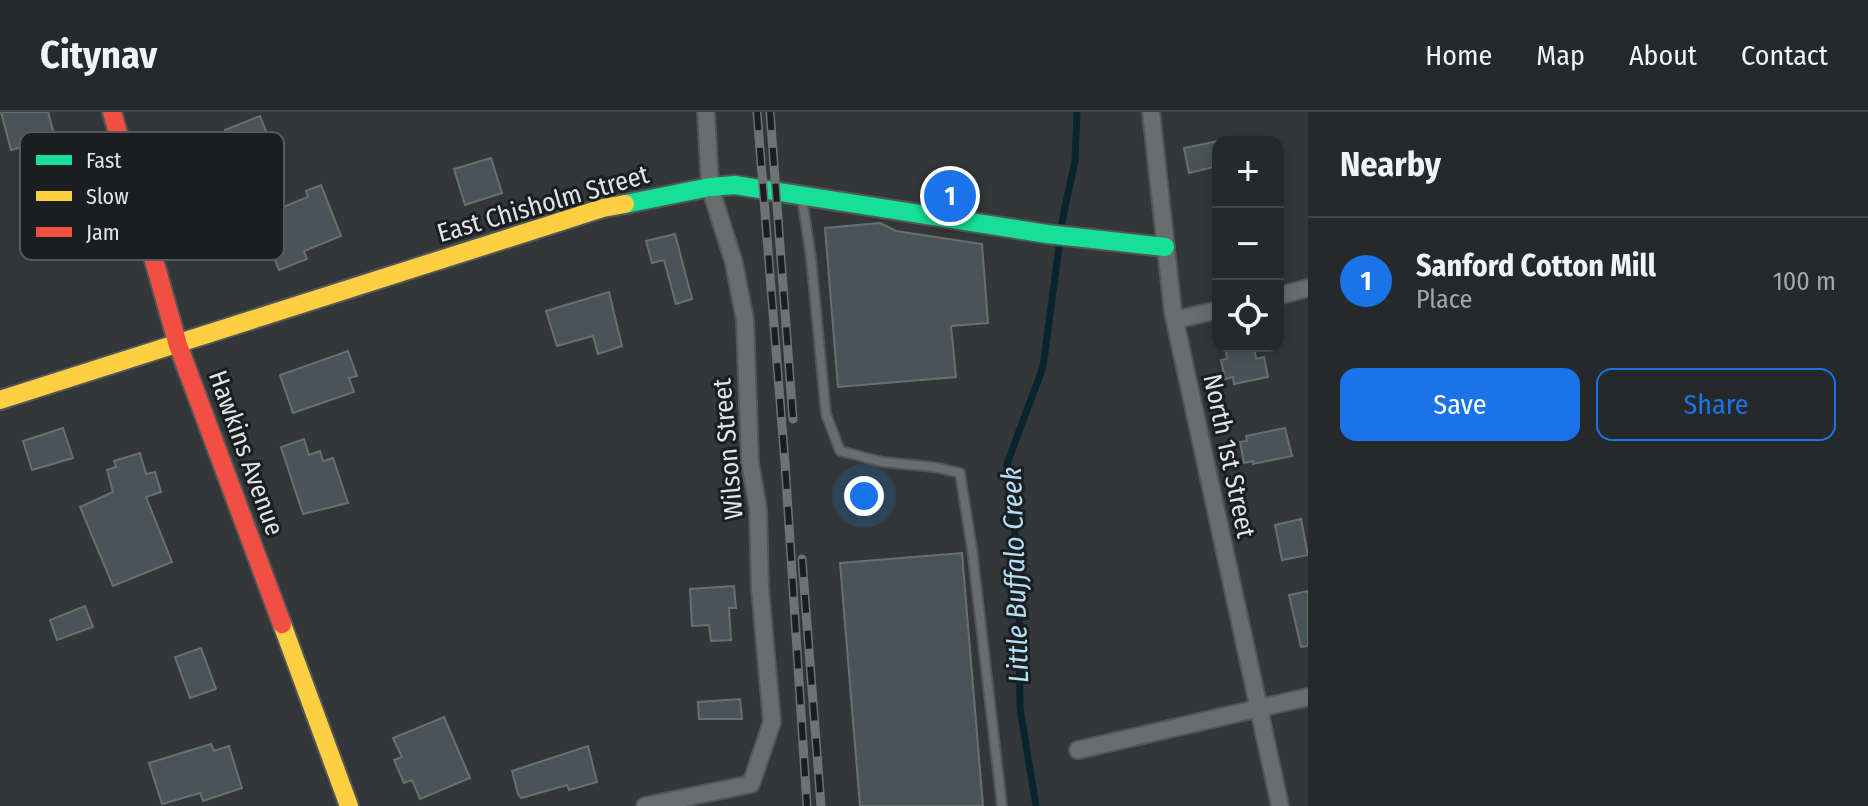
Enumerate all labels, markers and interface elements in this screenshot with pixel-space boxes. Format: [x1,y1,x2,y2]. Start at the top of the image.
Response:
text: Citynav [40,32,157,78]
text: Home [1425,39,1492,72]
text: Map [1536,39,1585,72]
text: About [1629,39,1697,72]
text: Contact [1741,39,1828,72]
legend [20,132,284,260]
map controls [1212,136,1284,352]
button: + [1212,136,1284,208]
text: Nearby [1340,144,1441,185]
text: Fast [86,147,122,174]
street label: East Chisholm Street [434,159,653,249]
pin: 1 [924,166,976,226]
text: Slow [86,183,129,210]
button: − [1212,208,1284,280]
text: Jam [86,219,120,246]
text: Sanford Cotton Mill [1416,248,1656,284]
text: 1 [1361,266,1372,297]
text: 100 m [1773,266,1836,297]
button: locate [1212,280,1284,352]
text: Place [1416,284,1472,315]
street label: Hawkins Avenue [202,366,290,540]
button: Save [1340,368,1580,441]
button: Share [1596,368,1836,441]
street label: North 1st Street [1197,371,1262,541]
street label: Wilson Street [706,377,750,521]
water label: Little Buffalo Creek [995,466,1035,684]
your location [844,476,884,516]

